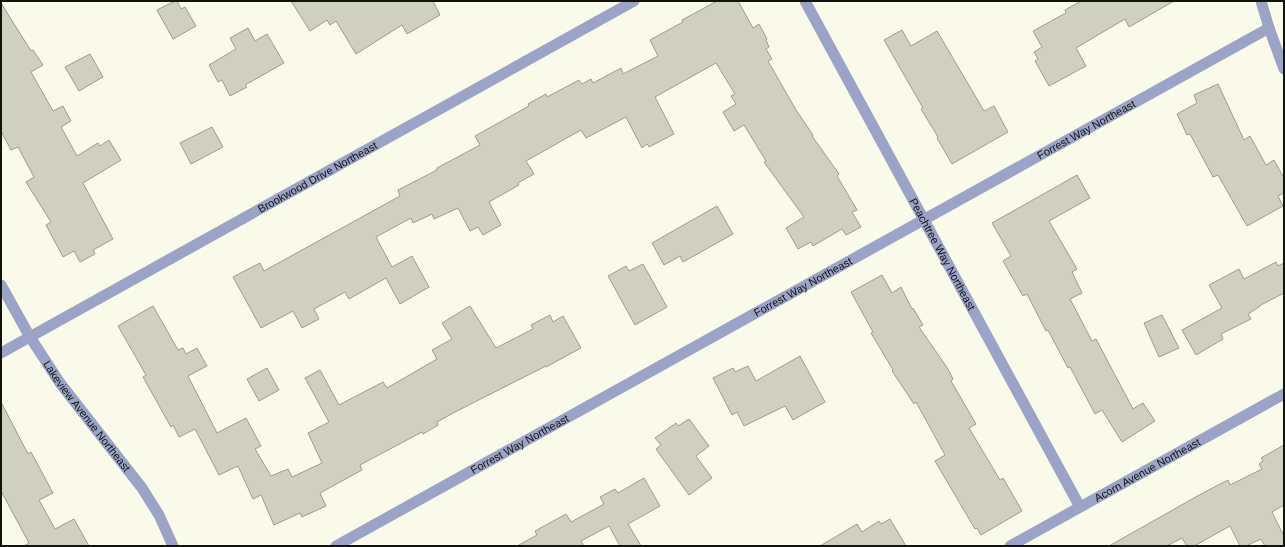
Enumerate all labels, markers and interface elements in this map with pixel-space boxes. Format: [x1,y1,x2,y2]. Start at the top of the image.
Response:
street label: Forrest Way Northeast [1035,97,1137,162]
street label: Brookwood Drive Northeast [256,139,379,215]
street label: Peachtree Way Northeast [907,196,978,312]
street label: Forrest Way Northeast [752,255,854,319]
street label: Lakeview Avenue Northeast [41,358,133,474]
street label: Forrest Way Northeast [468,412,571,476]
street label: Acorn Avenue Northeast [1092,436,1202,504]

